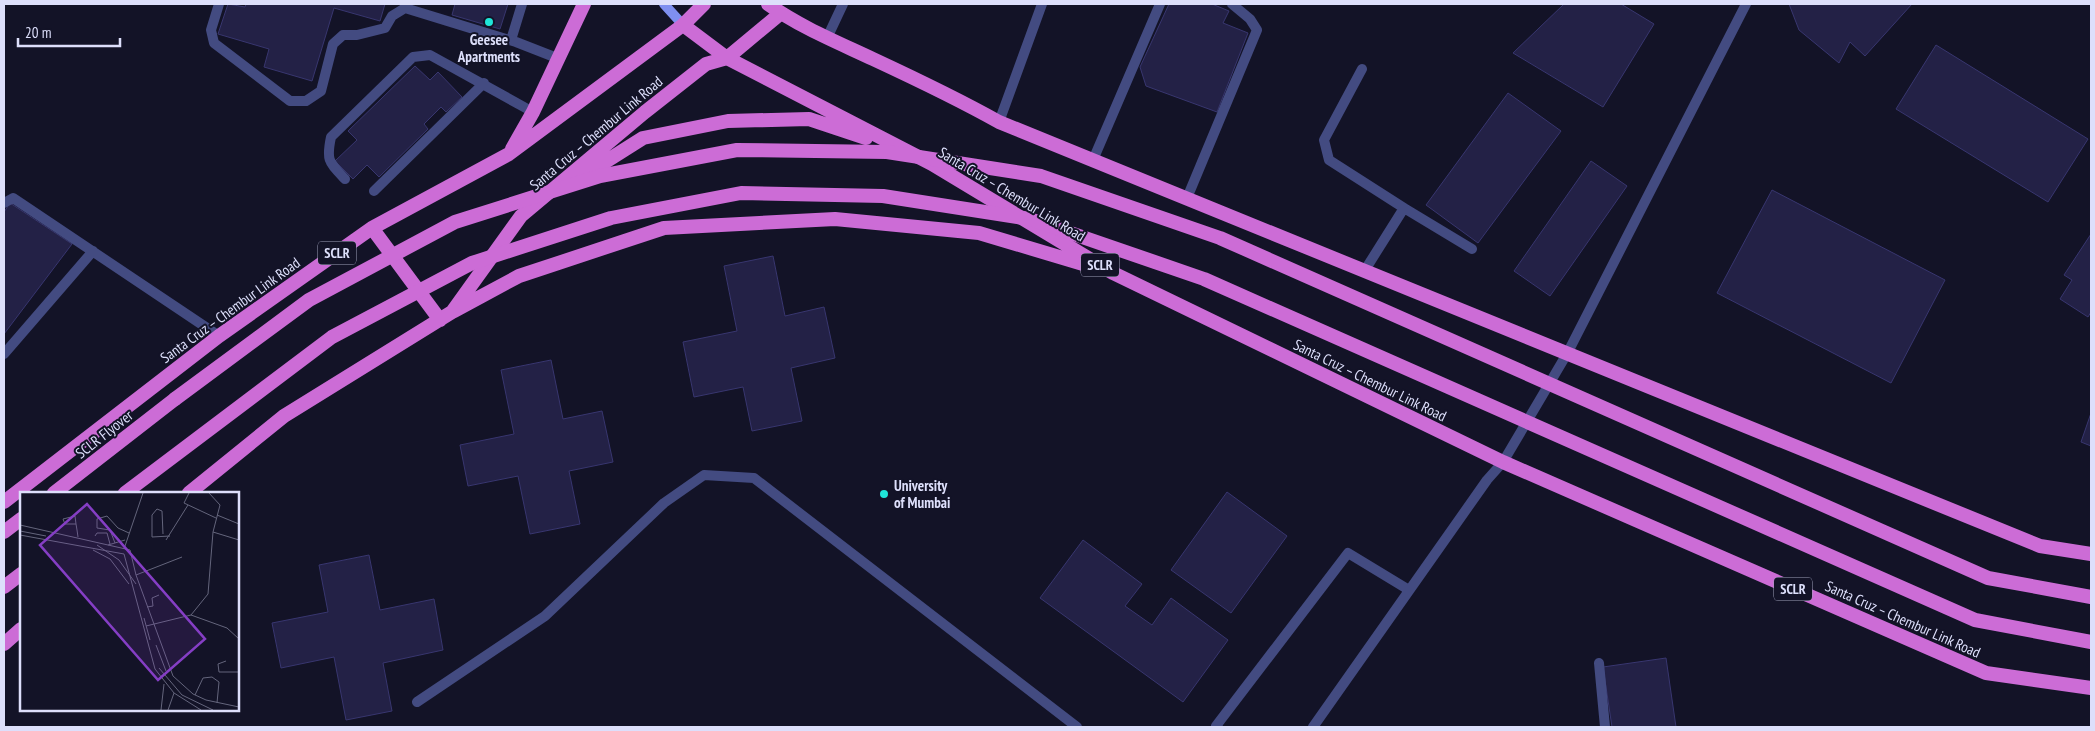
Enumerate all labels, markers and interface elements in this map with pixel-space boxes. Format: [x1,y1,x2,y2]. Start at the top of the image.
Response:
scale bar [18,15,120,47]
marker: Geesee Apartments [483,16,495,28]
text: 20 m [25,23,51,42]
place label: Geesee Apartments [457,30,520,66]
street label: Santa Cruz – Chembur Link Road [526,72,666,194]
street label: Santa Cruz – Chembur Link Road [935,143,1089,245]
road number: SCLR [318,242,356,264]
street label: Santa Cruz – Chembur Link Road [157,253,303,367]
road number: SCLR [1081,254,1119,276]
street label: Santa Cruz – Chembur Link Road [1290,335,1450,425]
street label: SCLR Flyover [71,405,137,462]
place label: University of Mumbai [894,476,950,512]
marker: University of Mumbai [878,488,890,500]
inset map [20,492,239,711]
street label: Santa Cruz – Chembur Link Road [1822,576,1984,662]
road number: SCLR [1774,578,1812,600]

